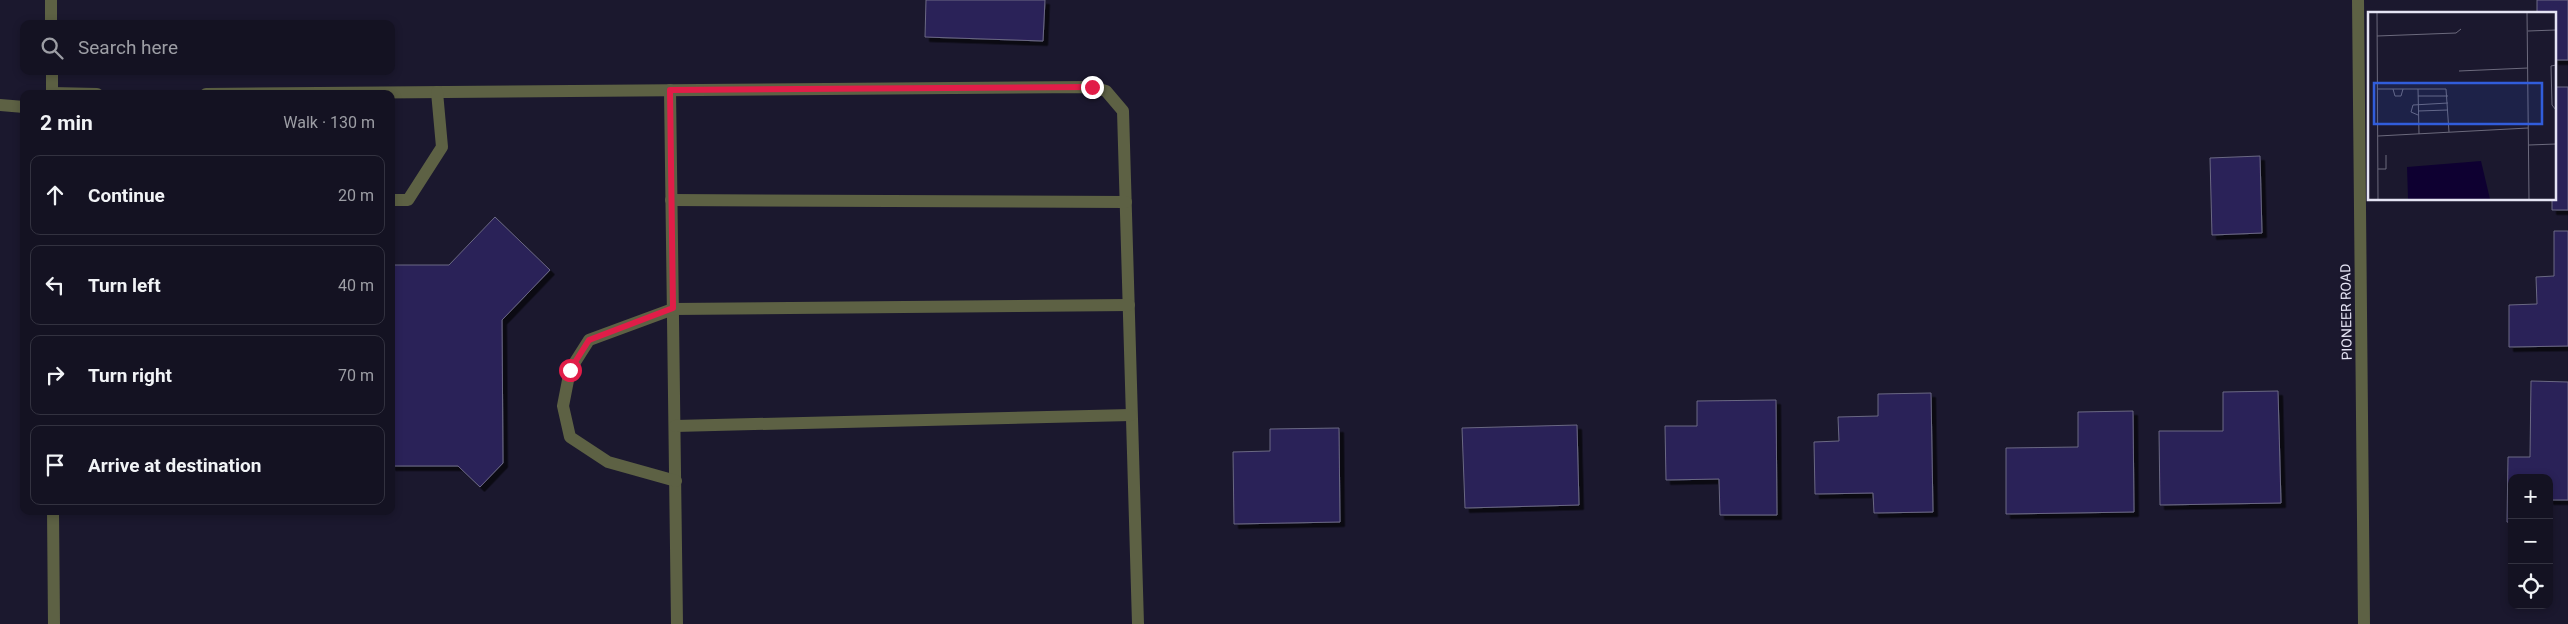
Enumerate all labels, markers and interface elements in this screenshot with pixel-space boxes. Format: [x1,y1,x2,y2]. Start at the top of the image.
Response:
inset map [2368,12,2556,200]
search box [20,20,395,75]
icon: search [38,34,66,62]
text: Search here [78,36,178,59]
route end [1081,76,1104,99]
text: 2 min [40,111,93,135]
text: Walk · 130 m [283,113,375,132]
icon: ahead [41,181,69,209]
text: Continue [88,184,165,207]
text: 20 m [338,186,374,205]
street label: PIONEER ROAD [2337,264,2355,360]
icon: left [41,271,69,299]
text: Turn left [88,274,161,297]
text: 40 m [338,276,374,295]
route start [559,359,582,382]
icon: right [41,361,69,389]
text: Turn right [88,364,172,387]
text: 70 m [338,366,374,385]
icon: arrive [41,451,69,479]
text: Arrive at destination [88,454,261,477]
map controls [2508,474,2553,609]
button: + [2508,474,2553,519]
button: − [2508,519,2553,564]
button: locate [2508,564,2553,609]

